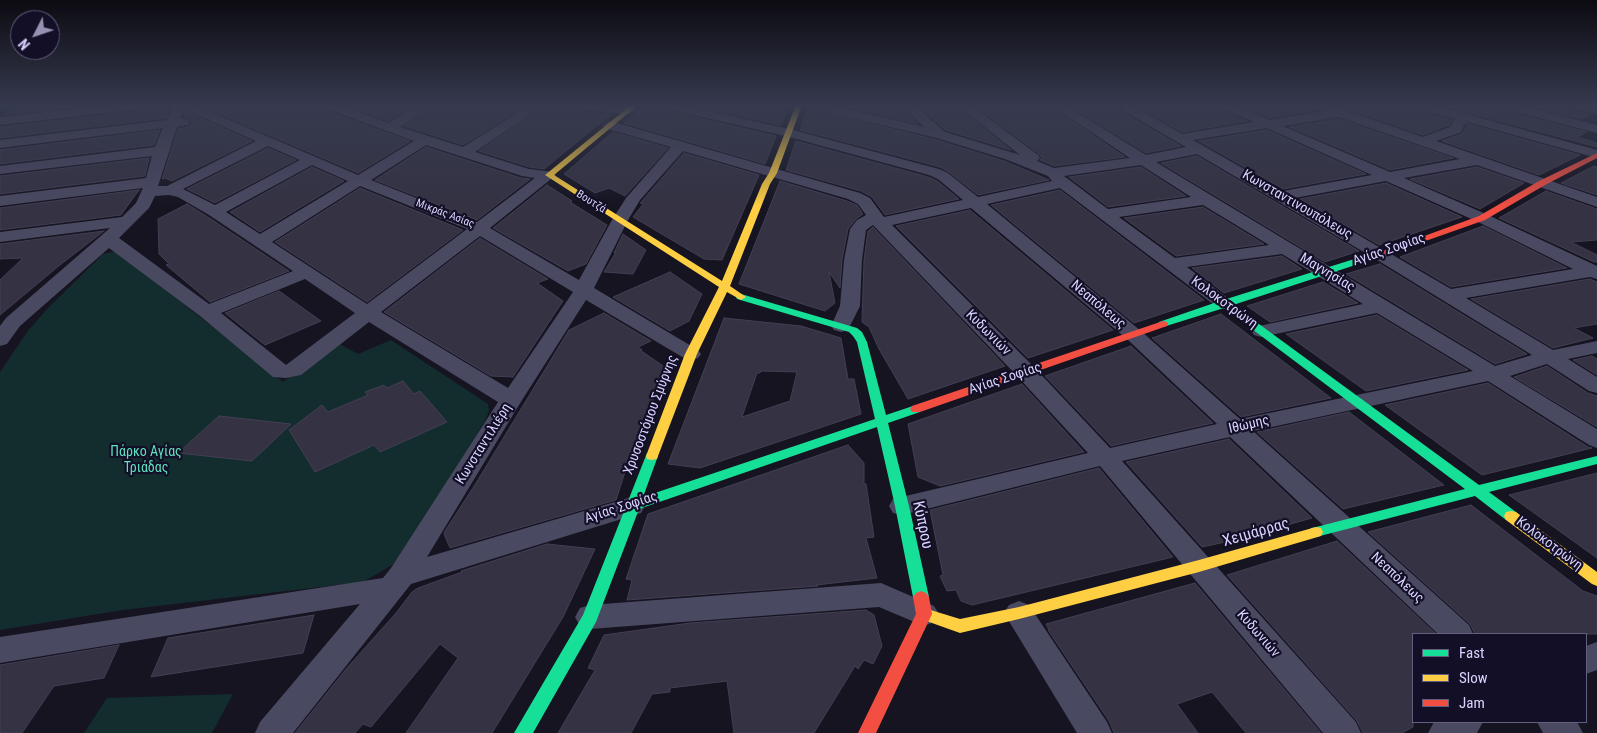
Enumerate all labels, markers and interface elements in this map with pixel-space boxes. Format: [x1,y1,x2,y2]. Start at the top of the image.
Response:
north arrow [10,10,60,60]
text: N [16,36,33,53]
street label: Κωνσταντινουπόλεως [1239,167,1355,243]
street label: Βουτζά [574,188,608,216]
street label: Μικράς Ασίας [414,197,476,231]
street label: Αγίας Σοφίας [1351,230,1427,270]
street label: Μαγνησίας [1296,250,1358,296]
street label: Κολοκοτρώνη [1187,273,1261,333]
street label: Νεαπόλεως [1067,277,1129,333]
street label: Κυδωνιών [962,307,1014,359]
street label: Χρυσοστόμου Σμύρνης [620,353,682,477]
street label: Αγίας Σοφίας [967,359,1043,399]
street label: Κωνσταντιλιέρη [452,401,516,487]
street label: Ιθώμης [1227,412,1271,438]
park label: Πάρκο Αγίας Τριάδας [110,444,182,477]
street label: Αγίας Σοφίας [583,488,659,528]
street label: Κύπρου [908,499,936,551]
street label: Χειμάρρας [1220,514,1292,552]
street label: Κολοκοτρώνη [1513,514,1585,574]
street label: Νεαπόλεως [1367,549,1427,607]
street label: Κυδωνιών [1233,607,1283,661]
legend [1412,633,1587,723]
text: Fast [1459,644,1484,662]
text: Slow [1459,669,1488,687]
text: Jam [1459,694,1485,712]

